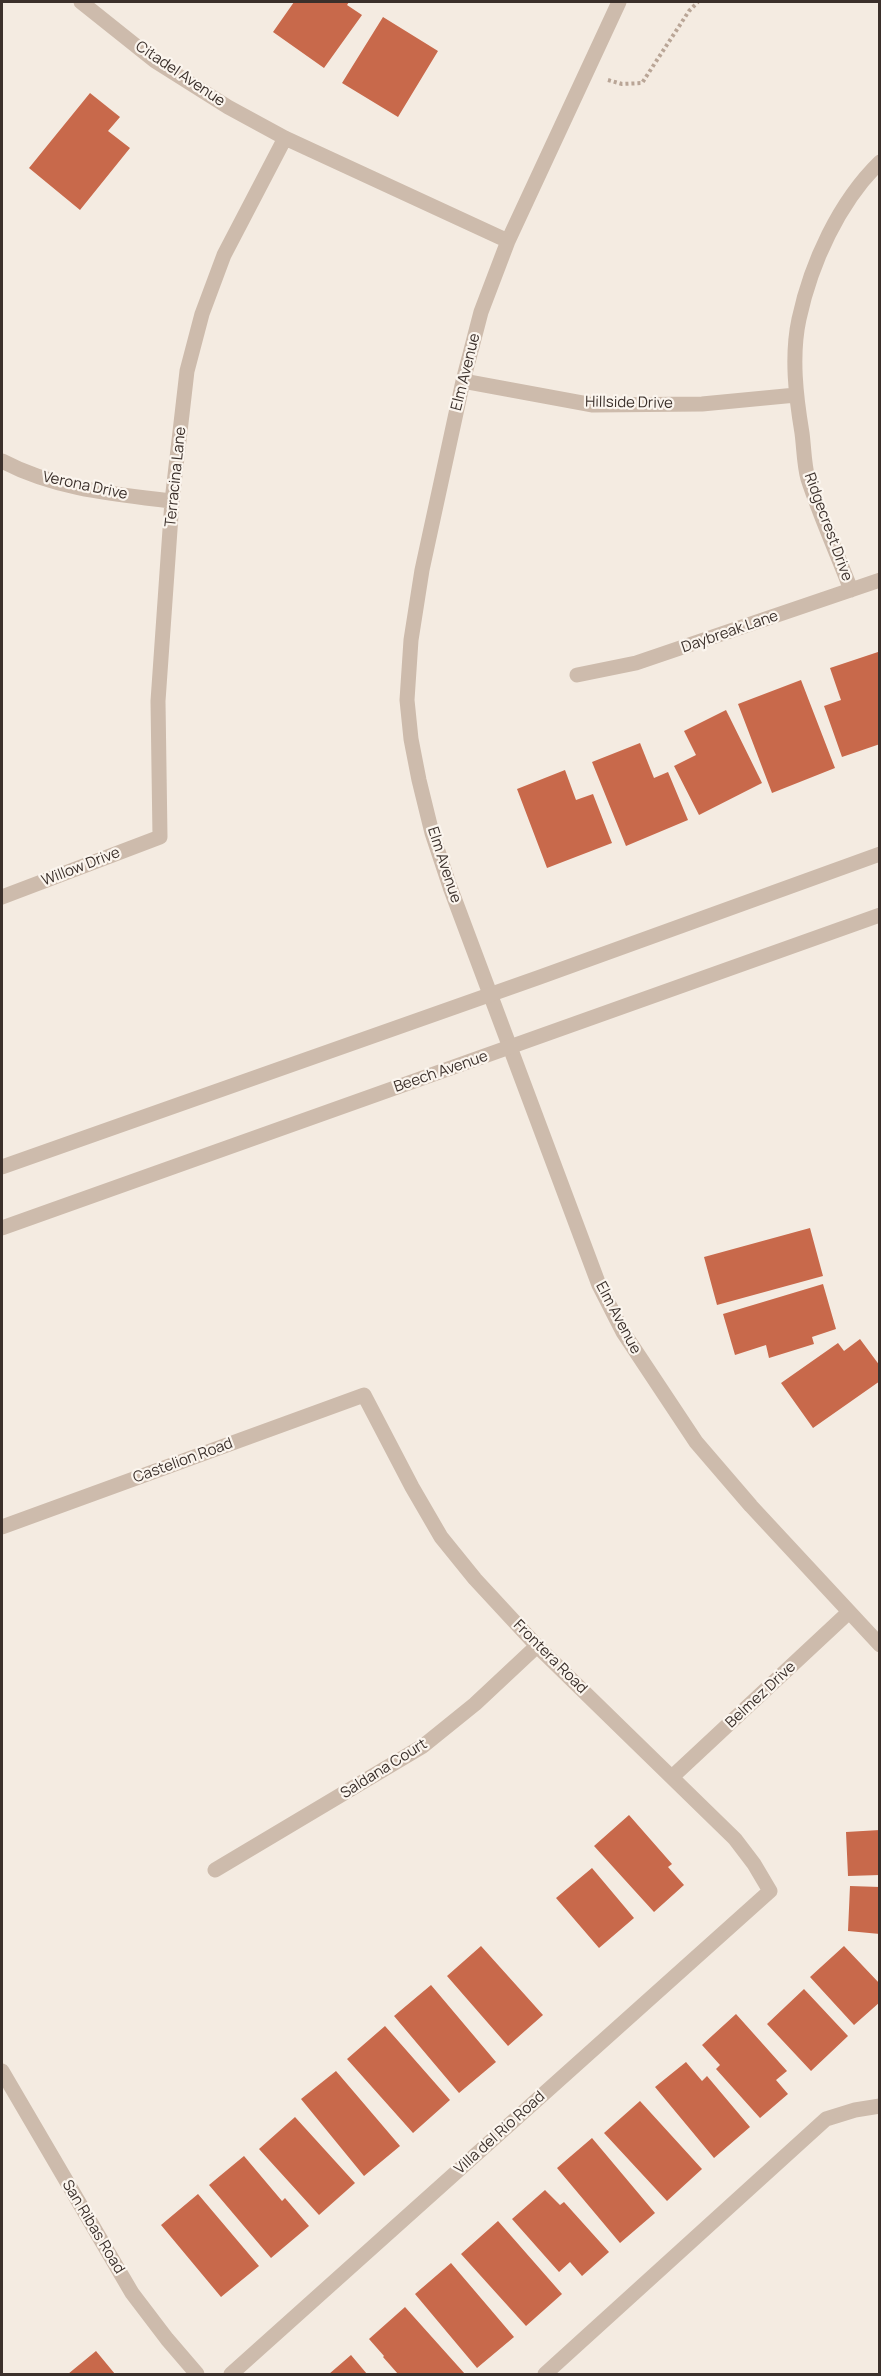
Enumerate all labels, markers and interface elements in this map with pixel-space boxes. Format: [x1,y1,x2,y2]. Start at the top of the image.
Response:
street label: Citadel Avenue [132,37,228,111]
street label: Elm Avenue [448,331,484,413]
street label: Hillside Drive [585,393,673,413]
street label: Terracina Lane [162,426,190,528]
street label: Verona Drive [41,468,129,504]
street label: Ridgecrest Drive [800,470,856,584]
street label: Daybreak Lane [679,607,781,657]
street label: Elm Avenue [423,825,465,905]
street label: Willow Drive [39,844,123,890]
street label: Beech Avenue [392,1047,490,1097]
street label: Elm Avenue [591,1279,645,1357]
street label: Castelion Road [131,1435,235,1487]
street label: Frontera Road [509,1616,591,1698]
street label: Belmez Drive [722,1658,800,1732]
street label: Saldana Court [337,1735,431,1803]
street label: Villa del Rio Road [451,2088,549,2178]
street label: San Ribas Road [58,2177,128,2277]

